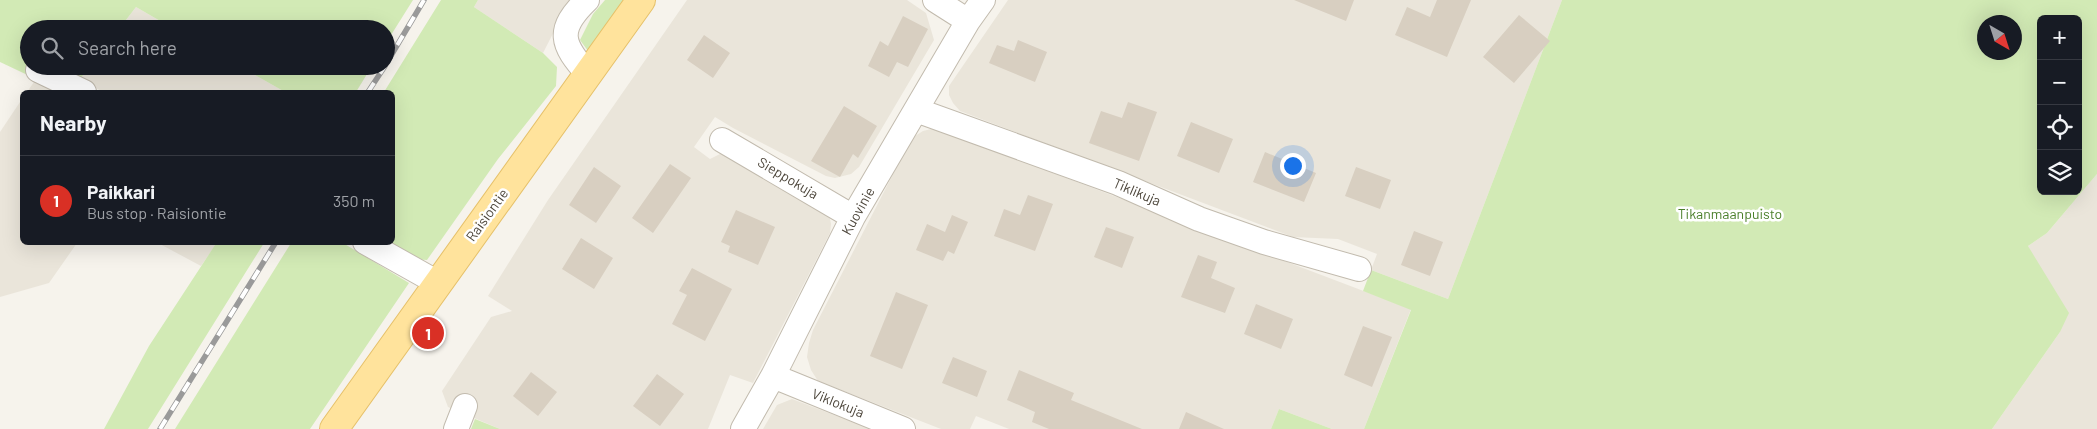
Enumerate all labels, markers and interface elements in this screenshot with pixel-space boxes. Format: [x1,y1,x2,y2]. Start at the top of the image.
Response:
north arrow [1977,15,2022,60]
map controls [2037,15,2082,195]
button: + [2037,15,2082,60]
search box [20,20,395,75]
icon: search [38,34,66,62]
text: Search here [78,36,177,59]
button: − [2037,60,2082,105]
button: locate [2037,105,2082,150]
text: Nearby [40,110,106,135]
button: layers [2037,150,2082,195]
street label: Sieppokuja [755,153,821,202]
your location [1280,153,1306,179]
street label: Tiklikuja [1111,174,1164,209]
text: Paikkari [87,180,155,203]
street label: Kuovinie [837,184,878,238]
street label: Raisiontie [462,185,511,244]
text: 1 [53,191,59,210]
text: 350 m [333,191,375,210]
text: Bus stop · Raisiontie [87,203,226,222]
park label: Tikanmaanpuisto [1678,205,1782,222]
pin: 1 [412,314,444,352]
street label: Viklokuja [810,384,867,421]

